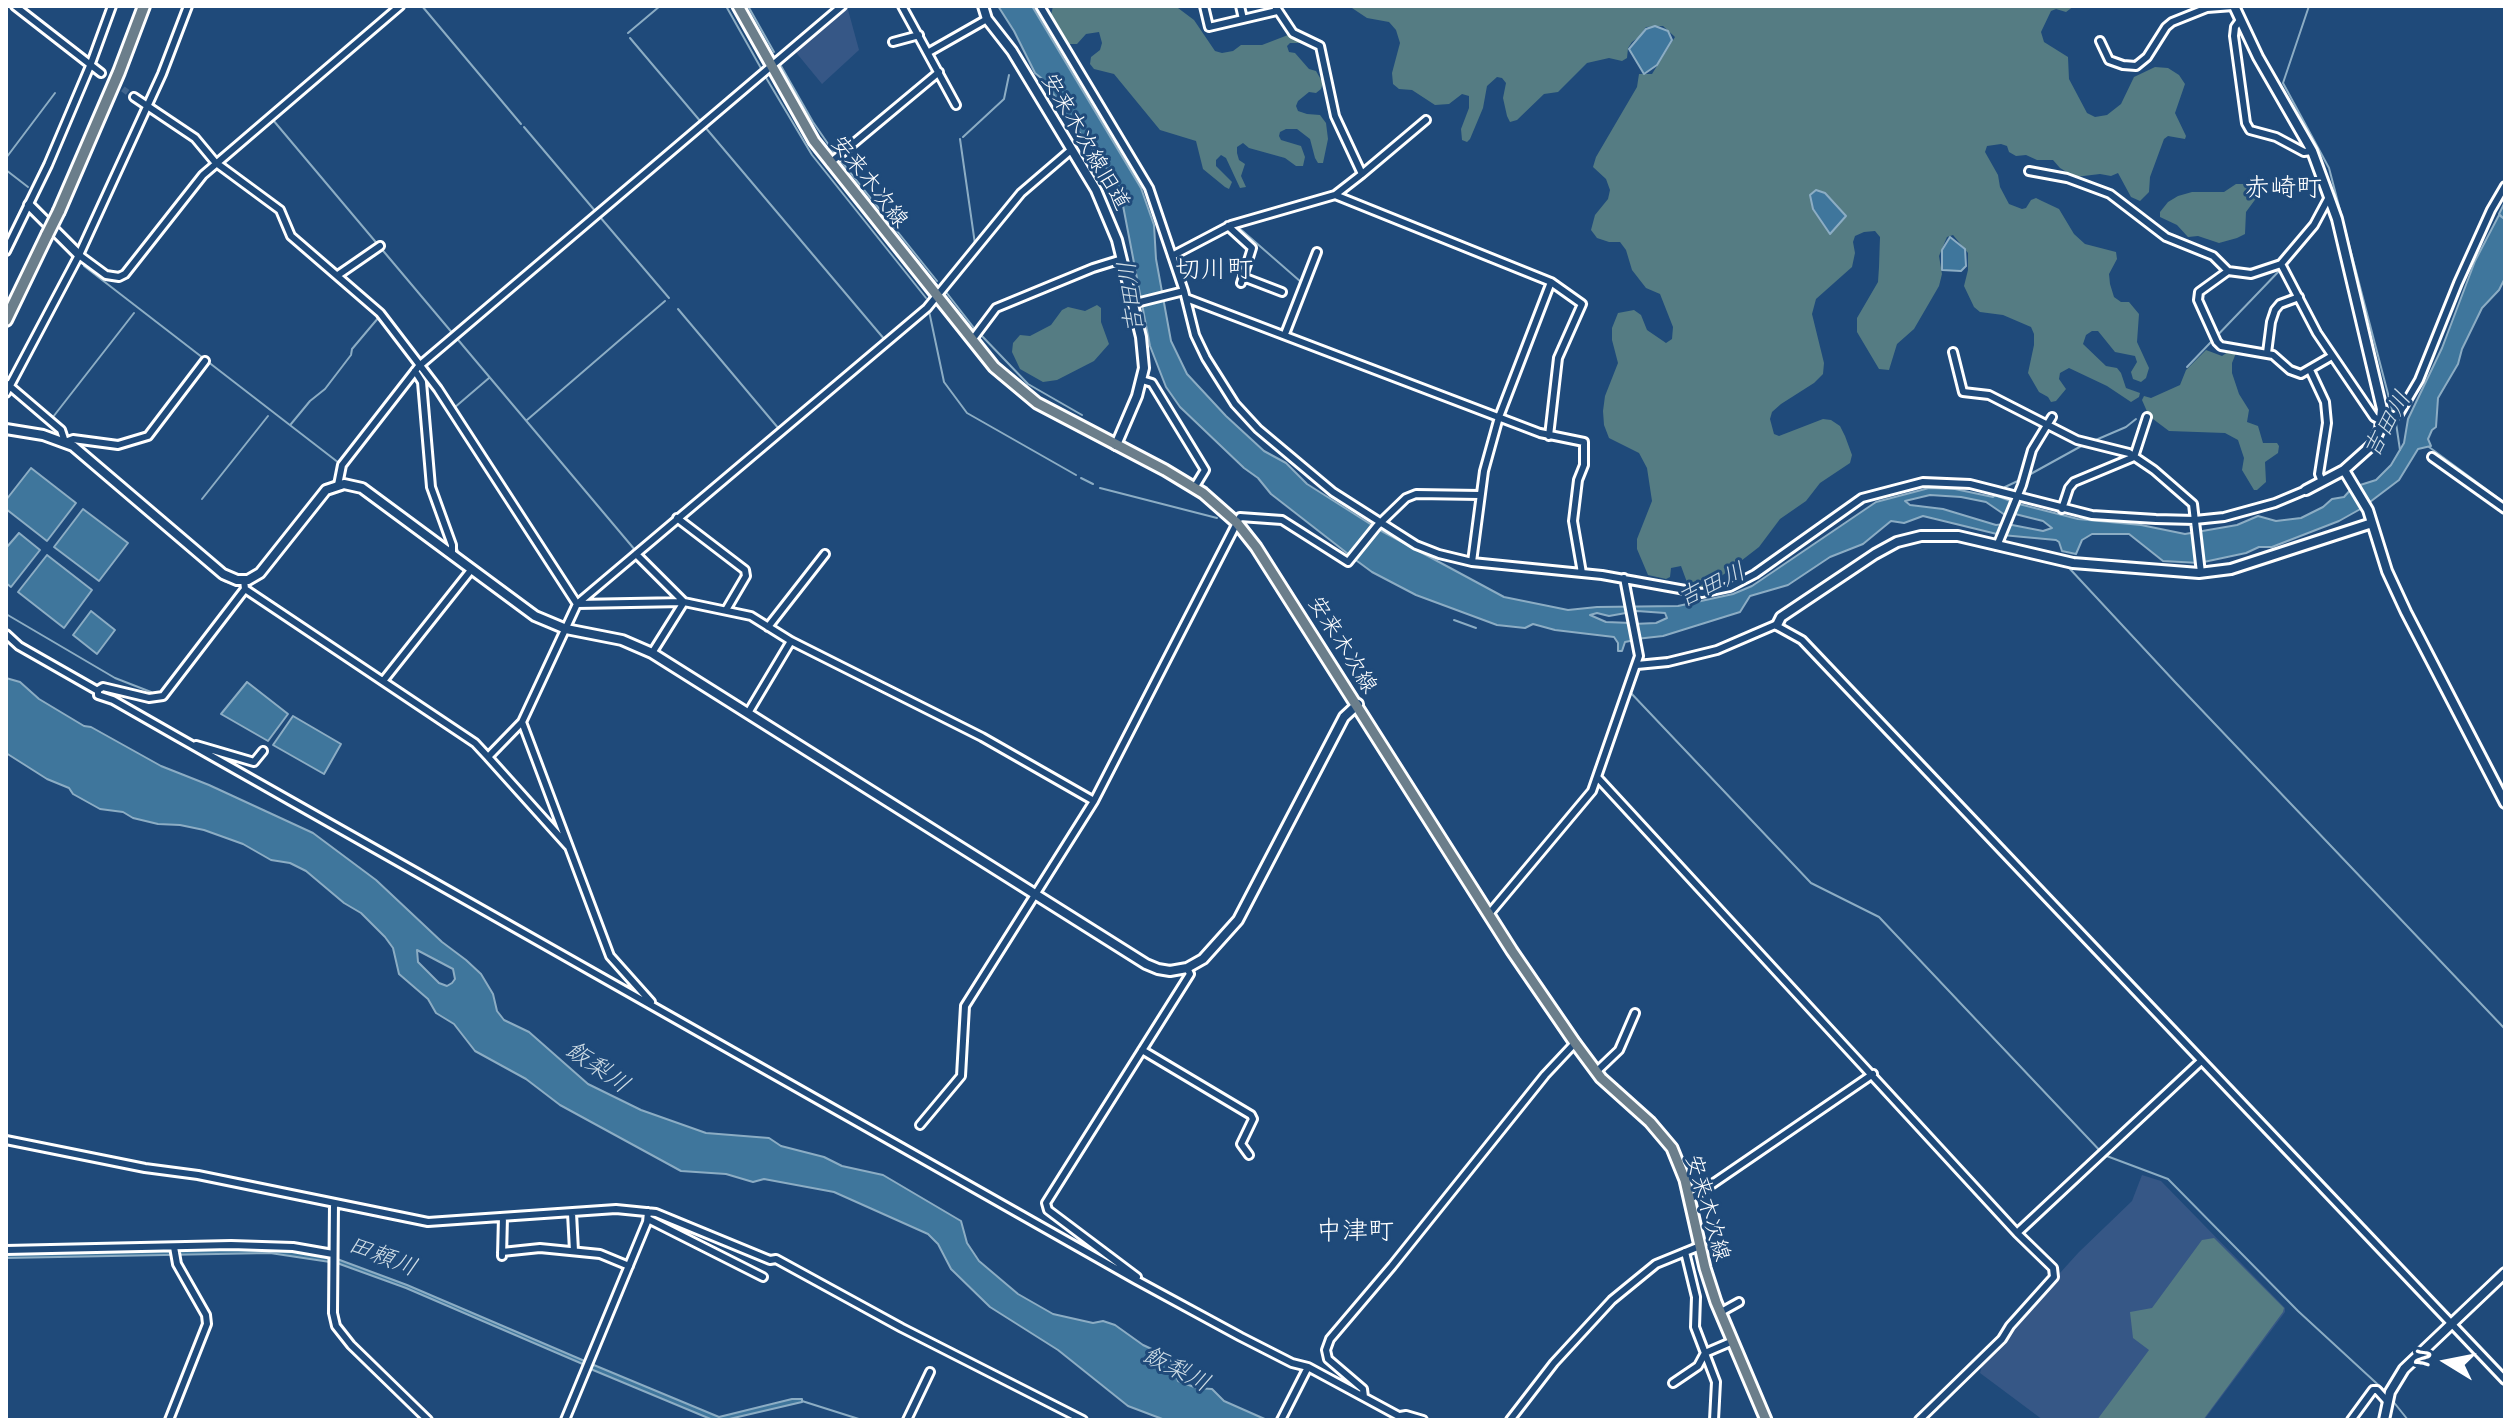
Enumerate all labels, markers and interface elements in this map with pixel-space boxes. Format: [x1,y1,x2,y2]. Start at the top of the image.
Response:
street label: 安来木次線旧道 [1035,69,1135,215]
street label: 安来木次線 [825,131,913,233]
district label: 赤崎町 [2244,173,2322,205]
district label: 切川町 [1175,254,1253,286]
water label: 吉田川 [1113,260,1151,334]
water label: 吉田川 [2358,387,2418,463]
water label: 吉田川 [1673,558,1751,614]
street label: 安来木次線 [1302,591,1382,699]
water label: 飯梨川 [559,1036,635,1100]
street label: 安来木次線 [1679,1151,1735,1265]
district label: 中津町 [1316,1216,1394,1248]
water label: 田頼川 [343,1231,421,1283]
north arrow [2407,1322,2487,1402]
water label: 飯梨川 [1137,1341,1215,1399]
text: N [2407,1347,2439,1369]

